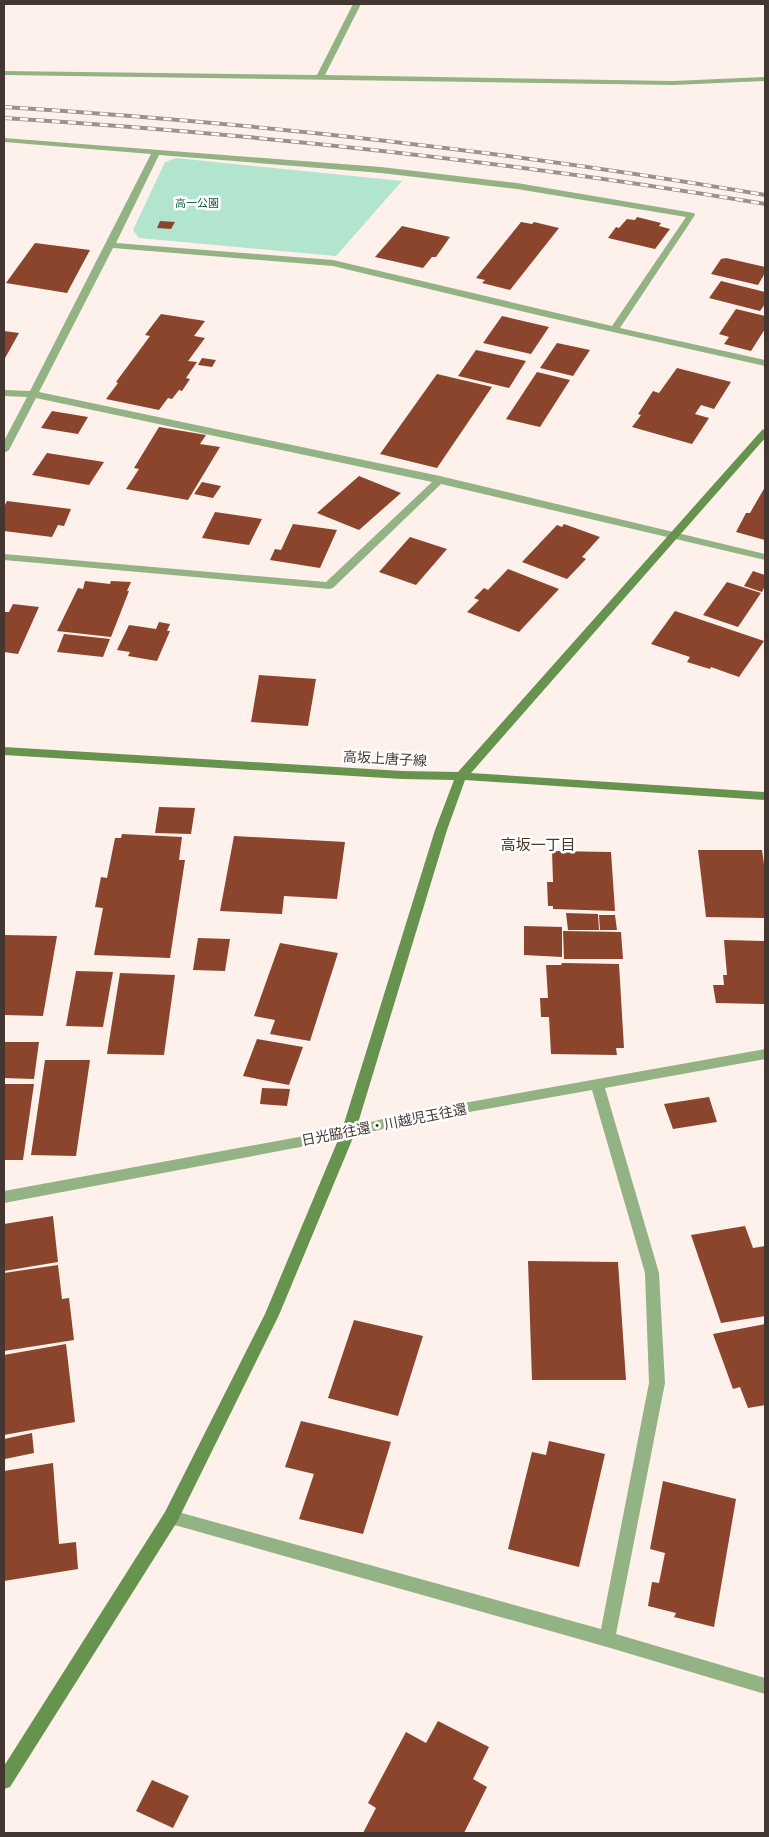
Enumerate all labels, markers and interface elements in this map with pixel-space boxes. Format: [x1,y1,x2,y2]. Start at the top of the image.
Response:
park label: 高一公園 [175,196,219,209]
street label: 高坂上唐子線 [343,747,427,769]
district label: 高坂一丁目 [500,835,576,853]
street label: 日光脇往還・川越児玉往還 [300,1100,468,1148]

